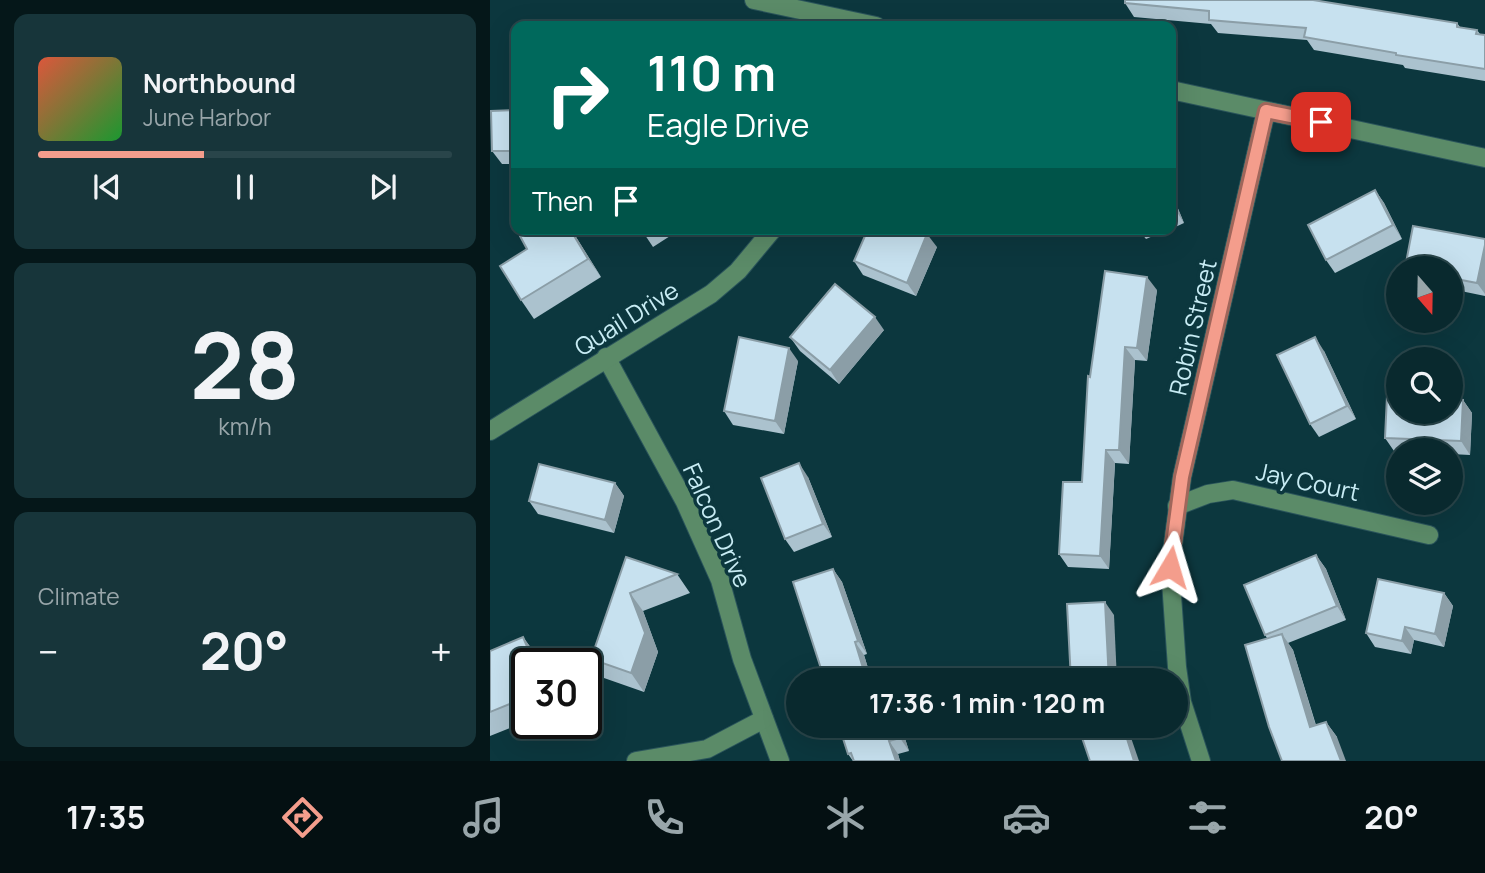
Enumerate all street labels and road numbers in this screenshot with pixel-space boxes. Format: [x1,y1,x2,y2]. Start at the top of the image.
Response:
street label: Robin Street [1160,256,1224,398]
street label: Quail Drive [568,273,684,363]
street label: Jay Court [1253,454,1363,508]
street label: Falcon Drive [676,458,760,592]

